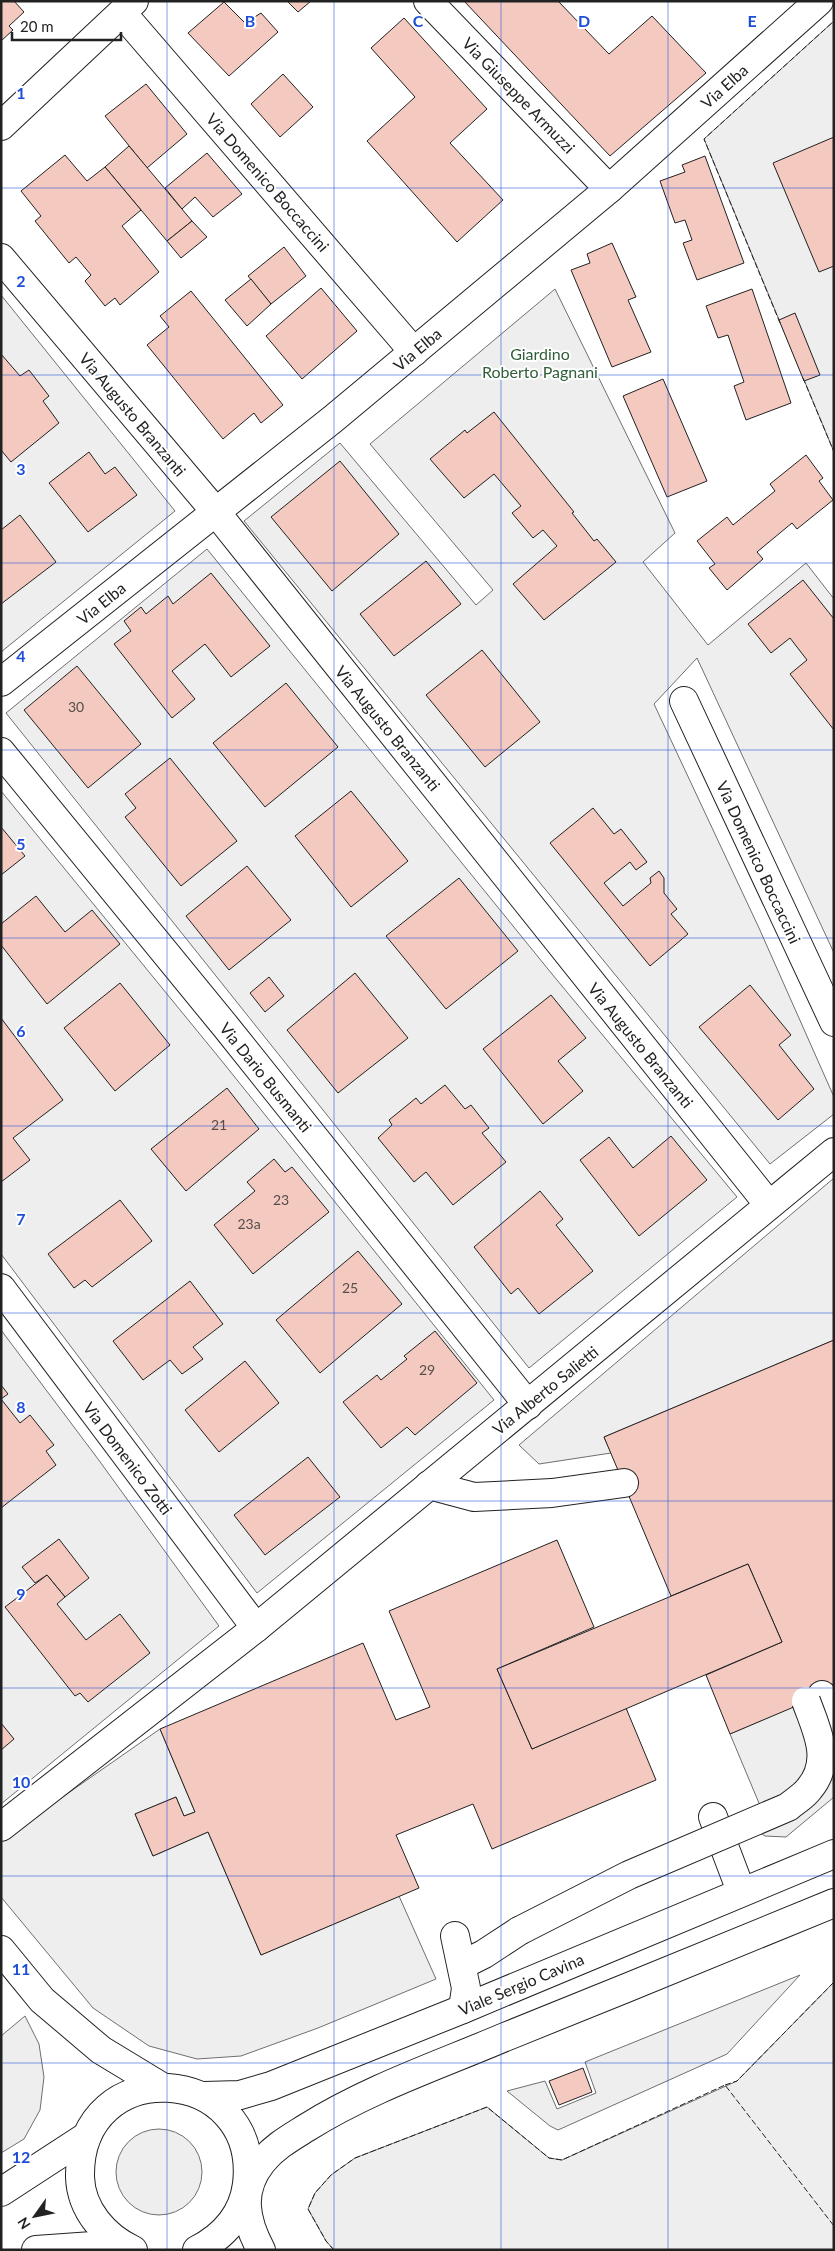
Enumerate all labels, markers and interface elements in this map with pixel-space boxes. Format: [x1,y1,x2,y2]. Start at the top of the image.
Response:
scale bar [12,10,121,42]
text: B [245,11,255,30]
text: C [413,11,424,30]
text: D [578,11,590,30]
text: E [747,11,757,30]
text: 20 m [20,17,54,35]
street label: Via Giuseppe Armuzzi [459,33,579,157]
street label: Via Elba [697,60,751,112]
text: 1 [16,83,26,102]
street label: Via Domenico Boccaccini [203,109,333,255]
text: 2 [16,271,26,290]
street label: Via Elba [389,324,445,374]
park label: Giardino Roberto Pagnani [482,344,598,381]
street label: Via Augusto Branzanti [76,348,190,480]
text: 3 [16,459,26,478]
street label: Via Elba [73,578,129,628]
text: 4 [16,646,26,665]
street label: Via Augusto Branzanti [332,662,444,794]
house number: 30 [68,698,84,715]
street label: Via Domenico Boccaccini [713,778,805,946]
text: 5 [16,834,26,853]
street label: Via Augusto Branzanti [585,979,697,1111]
street label: Via Dario Busmanti [216,1018,316,1136]
text: 6 [16,1021,26,1040]
house number: 21 [211,1116,227,1133]
house number: 23 [273,1191,289,1208]
text: 7 [16,1209,26,1228]
house number: 23a [237,1215,261,1232]
house number: 25 [342,1279,358,1296]
street label: Via Alberto Salietti [488,1342,602,1438]
house number: 29 [419,1361,435,1378]
text: 8 [16,1397,26,1416]
street label: Via Domenico Zotti [80,1398,177,1518]
text: 9 [16,1584,26,1603]
text: 10 [12,1772,30,1791]
street label: Viale Sergio Cavina [455,1949,587,2019]
text: 11 [12,1959,30,1978]
text: 12 [12,2147,30,2166]
north arrow [10,2191,60,2241]
text: N [14,2214,34,2233]

